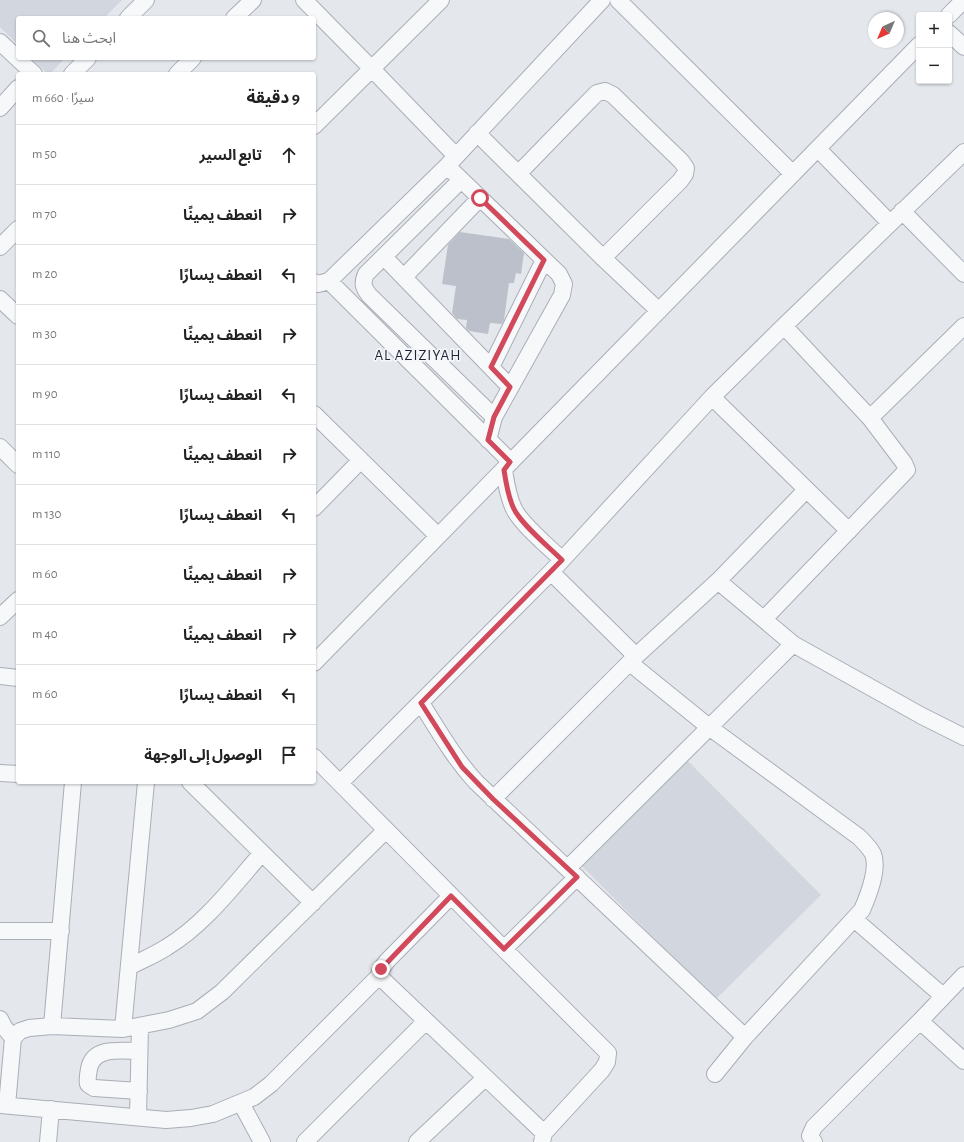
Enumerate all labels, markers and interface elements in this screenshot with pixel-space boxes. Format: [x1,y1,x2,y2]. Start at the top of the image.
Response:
north arrow [868,12,904,48]
map controls [916,12,952,84]
button: + [916,12,952,48]
search box [16,16,316,60]
icon: search [30,27,52,49]
text: ابحث هنا [62,31,116,46]
button: − [916,48,952,84]
text: 9 دقيقة [246,89,300,106]
text: سيرًا · 660 m [32,92,94,105]
icon: ahead [278,144,300,166]
text: 50 m [32,148,57,161]
text: تابع السير [200,148,262,163]
route start [471,189,489,207]
icon: right [278,204,300,226]
text: 70 m [32,208,57,221]
text: انعطف يمينًا [183,208,262,223]
icon: left [278,264,300,286]
text: 20 m [32,268,57,281]
text: انعطف يسارًا [179,268,262,283]
icon: right [278,324,300,346]
text: 30 m [32,328,57,341]
text: انعطف يمينًا [183,328,262,343]
district label: AL AZIZIYAH [374,348,462,363]
icon: left [278,384,300,406]
text: 90 m [32,388,58,401]
text: انعطف يسارًا [179,388,262,403]
icon: right [278,444,300,466]
text: 110 m [32,448,60,461]
text: انعطف يمينًا [183,448,262,463]
icon: left [278,504,300,526]
text: 130 m [32,508,61,521]
text: انعطف يسارًا [179,508,262,523]
icon: right [278,564,300,586]
text: 60 m [32,568,58,581]
text: انعطف يمينًا [183,568,262,583]
icon: right [278,624,300,646]
text: 40 m [32,628,58,641]
text: انعطف يمينًا [183,628,262,643]
icon: left [278,684,300,706]
text: 60 m [32,688,58,701]
text: انعطف يسارًا [179,688,262,703]
icon: arrive [278,744,300,766]
text: الوصول إلى الوجهة [144,748,262,763]
route end [372,960,390,978]

